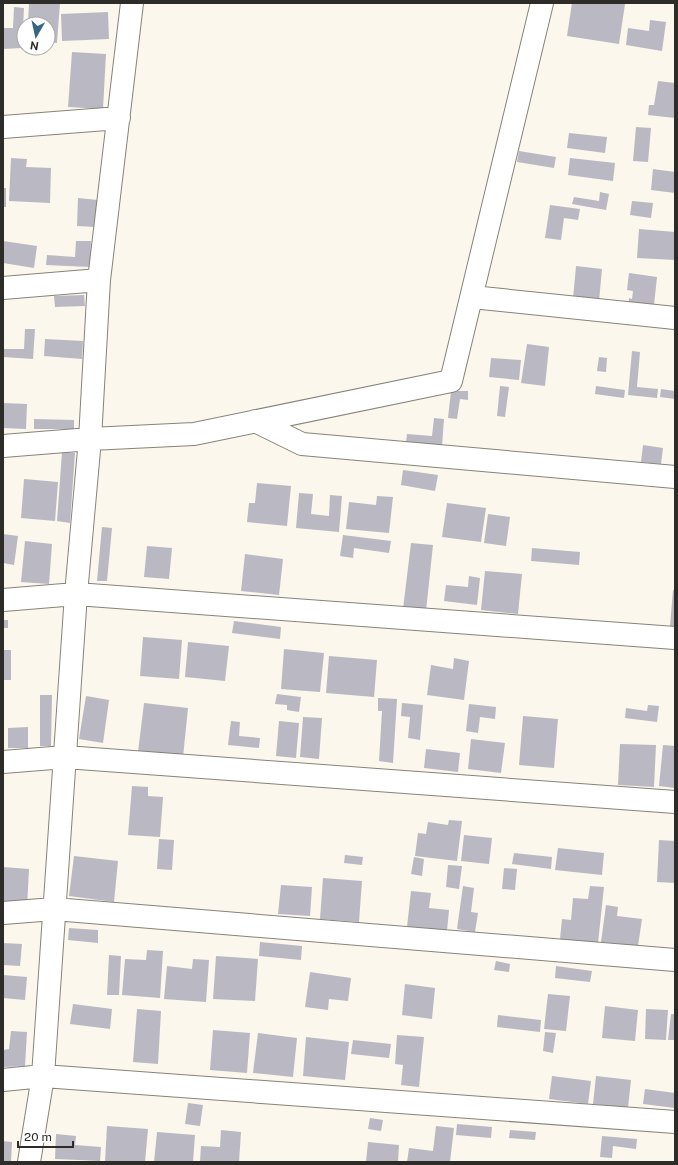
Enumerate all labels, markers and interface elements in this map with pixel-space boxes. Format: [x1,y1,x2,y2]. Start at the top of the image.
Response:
north arrow [16,16,56,56]
text: N [29,39,40,52]
scale bar [18,1123,73,1149]
text: 20 m [24,1130,52,1144]

